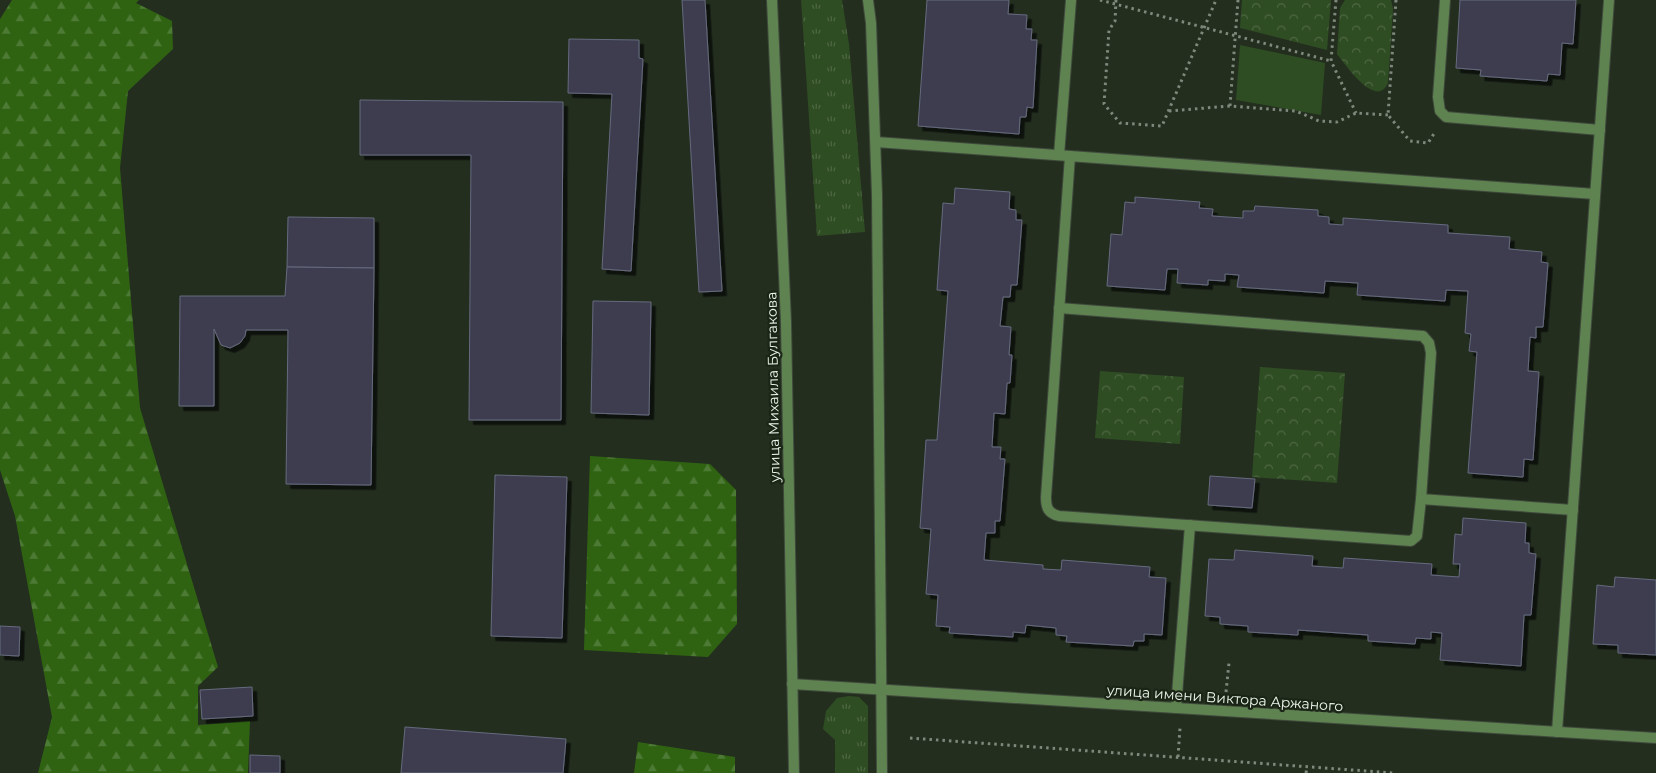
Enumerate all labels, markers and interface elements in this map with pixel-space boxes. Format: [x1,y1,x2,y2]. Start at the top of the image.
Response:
street label: улица Михаила Булгакова [762,291,784,484]
street label: улица имени Виктора Аржаного [1105,681,1344,715]

